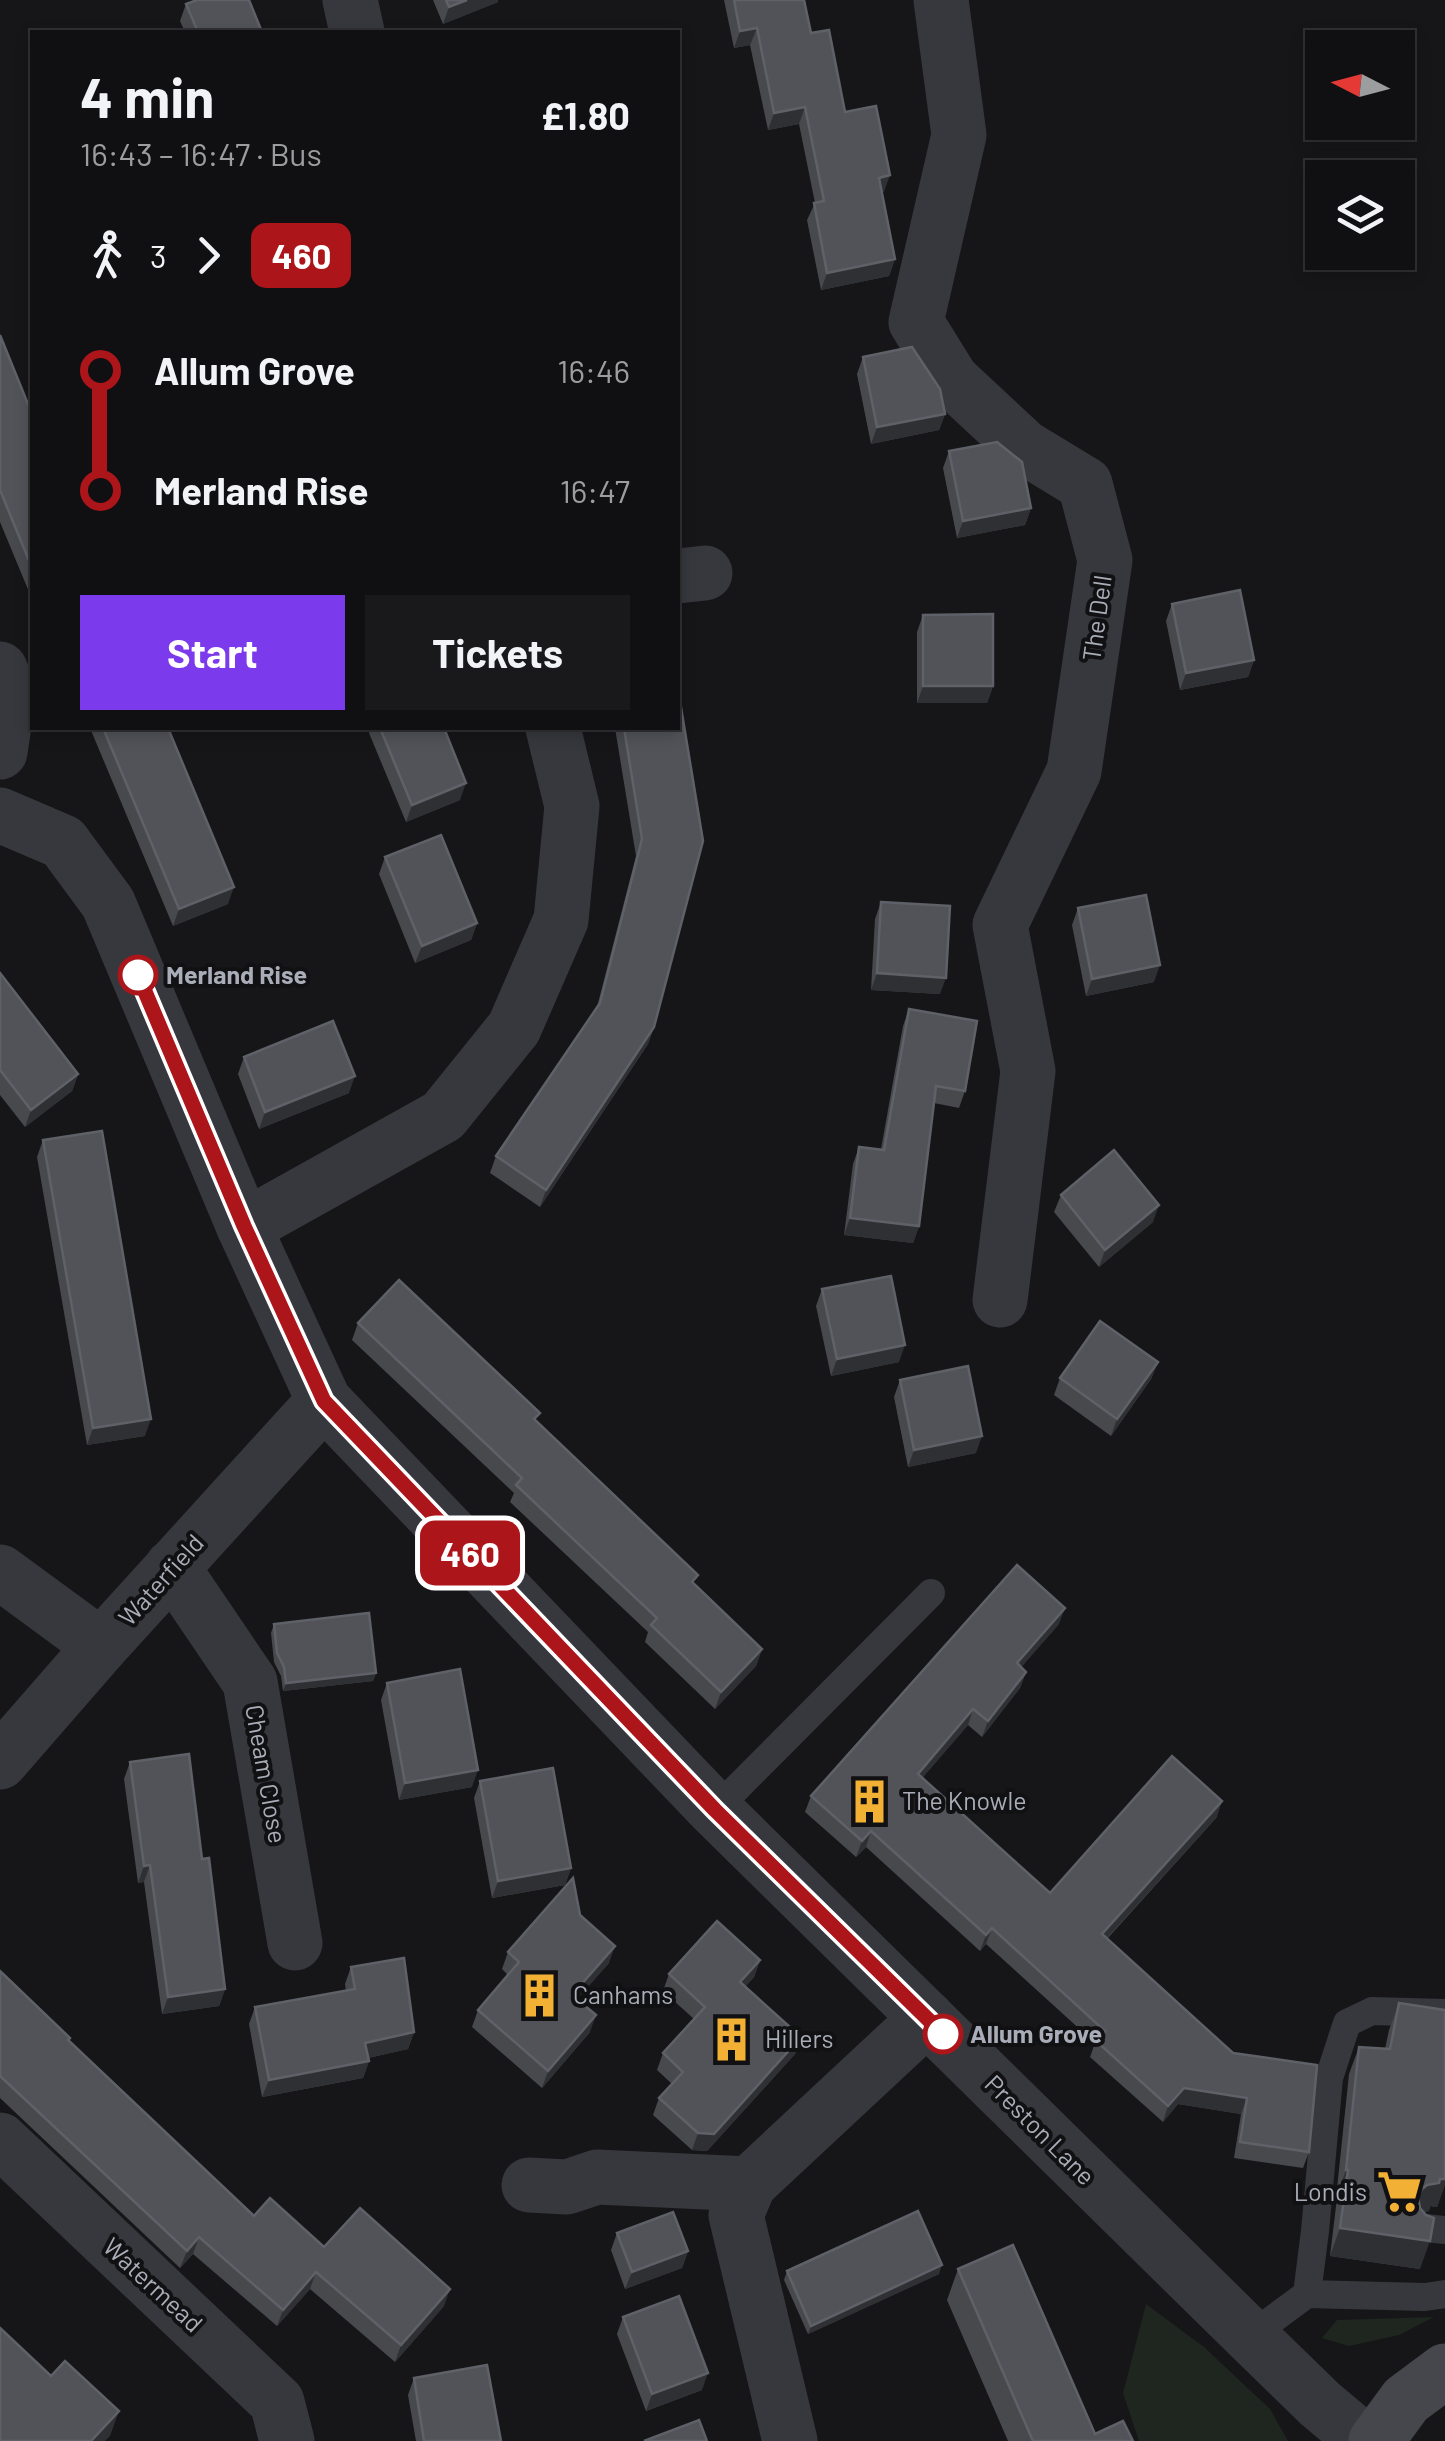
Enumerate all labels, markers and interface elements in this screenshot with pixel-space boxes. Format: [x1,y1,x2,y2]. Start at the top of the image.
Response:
north arrow [1305,30,1415,140]
map controls [1305,30,1415,270]
text: 4 min [80,63,214,129]
text: £1.80 [541,92,630,138]
text: 16:43 – 16:47 · Bus [80,134,322,172]
button: layers [1305,160,1415,270]
icon: walk [80,228,135,283]
icon: forward [181,228,236,283]
text: 460 [271,234,331,276]
text: 3 [150,236,166,274]
text: Allum Grove [154,347,355,393]
text: 16:46 [557,351,630,389]
text: Merland Rise [154,467,368,513]
text: 16:47 [560,471,630,509]
street label: The Dell [1075,573,1117,663]
button: Start [80,595,345,710]
button: Tickets [365,595,630,710]
marker: Merland Rise [119,956,157,994]
place label: Merland Rise [166,959,307,989]
line badge: 460 [412,1520,528,1586]
street label: Waterfield [111,1527,209,1631]
text: 460 [440,1532,500,1574]
street label: Cheam Close [240,1702,294,1845]
building icon: The Knowle [845,1777,893,1825]
place label: The Knowle [902,1785,1027,1815]
building icon: Canhams [516,1971,564,2019]
place label: Canhams [573,1979,673,2009]
building icon: Hillers [708,2015,756,2063]
marker: Allum Grove [924,2015,962,2053]
place label: Allum Grove [970,2018,1102,2048]
place label: Hillers [765,2023,834,2053]
street label: Preston Lane [979,2068,1102,2191]
supermarket icon: Londis [1376,2168,1424,2216]
place label: Londis [1294,2176,1367,2206]
street label: Watermead [98,2231,210,2338]

